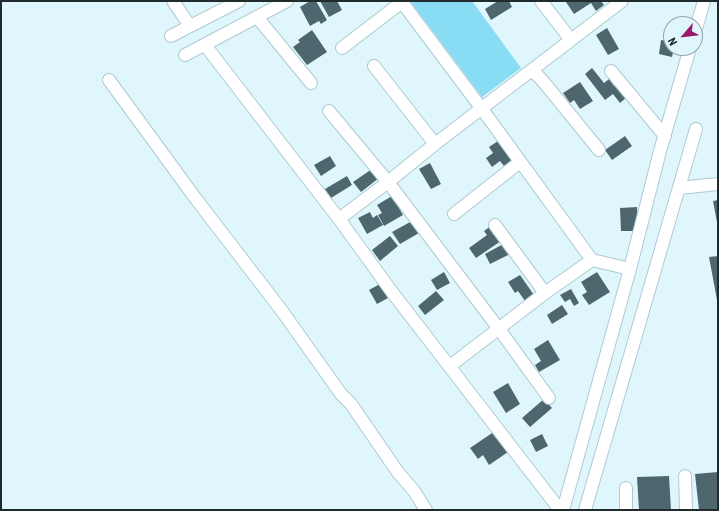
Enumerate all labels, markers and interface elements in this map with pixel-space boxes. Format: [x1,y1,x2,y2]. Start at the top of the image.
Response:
north arrow [663,16,703,56]
text: N [666,35,680,47]

